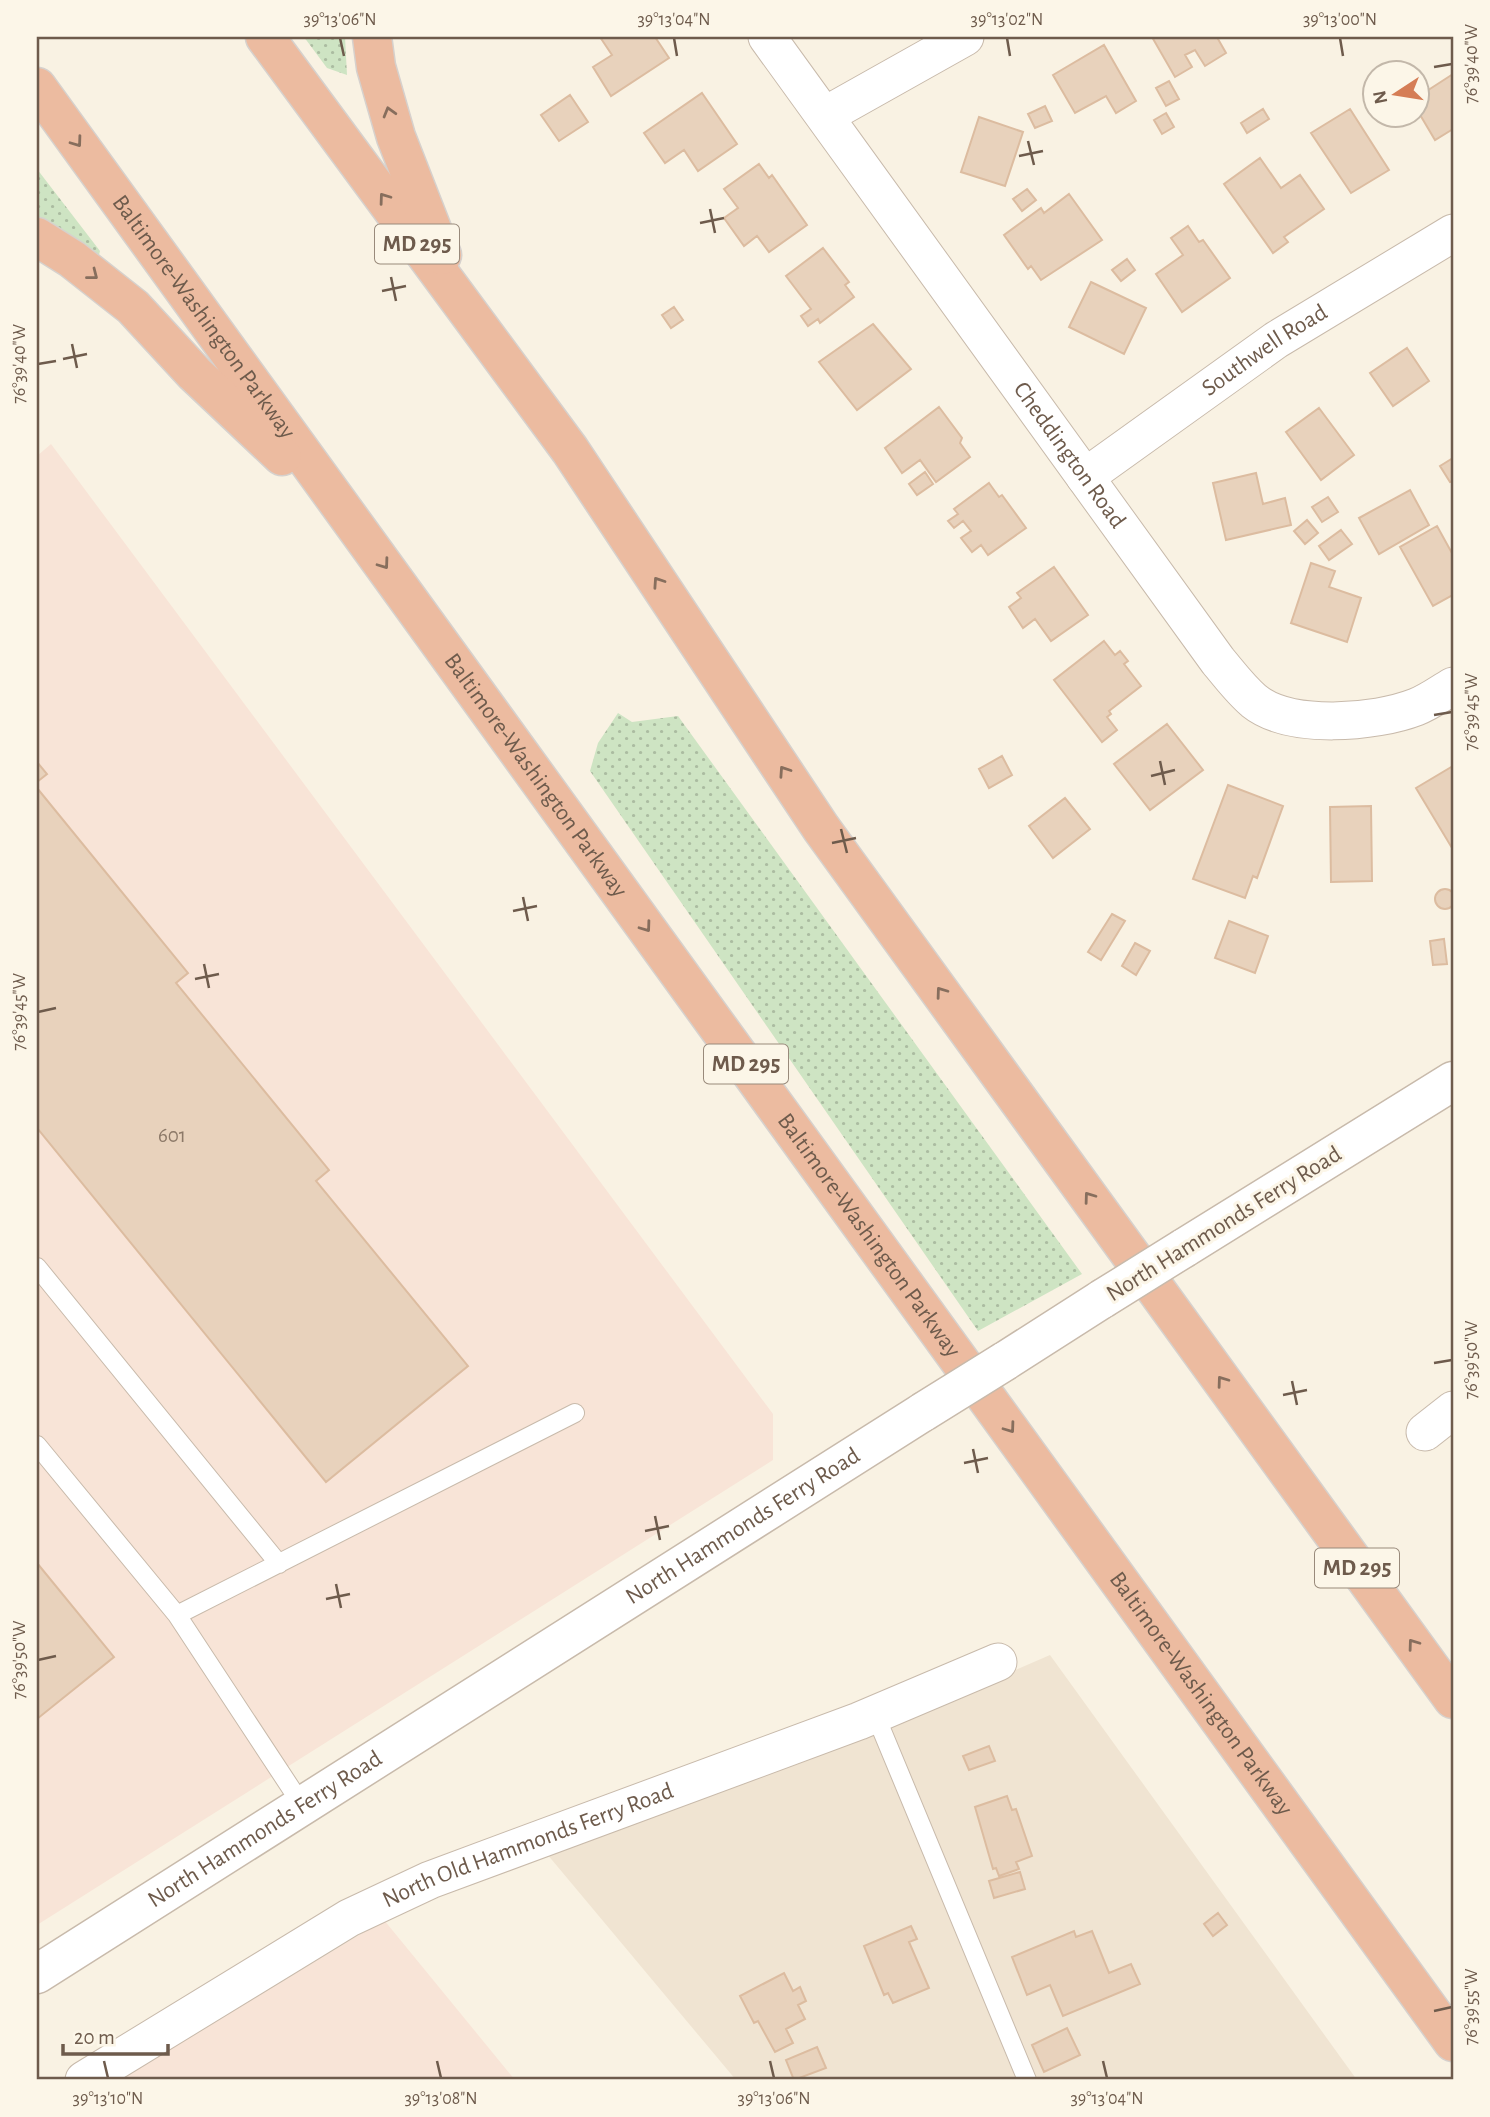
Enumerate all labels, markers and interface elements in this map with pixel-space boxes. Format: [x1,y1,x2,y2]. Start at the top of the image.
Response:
text: 39°13'06"N [303,11,377,29]
text: 39°13'04"N [637,11,711,29]
text: 39°13'02"N [971,11,1043,29]
text: 39°13'00"N [1303,11,1377,29]
text: 76°39'40"W [1463,24,1481,104]
north arrow [1360,60,1430,130]
text: N [1370,89,1392,106]
one-way arrow [382,106,397,118]
one-way arrow [68,134,81,147]
street label: Baltimore-Washington Parkway [108,191,300,443]
one-way arrow [380,194,392,206]
road number: MD 295 [375,224,459,264]
one-way arrow [85,267,98,280]
street label: Southwell Road [1198,300,1331,401]
text: 76°39'40"W [11,324,29,404]
street label: Cheddington Road [1009,378,1130,533]
one-way arrow [376,556,388,569]
one-way arrow [653,576,666,589]
street label: Baltimore-Washington Parkway [440,649,632,902]
text: 76°39'45"W [1463,673,1481,751]
one-way arrow [779,766,792,779]
one-way arrow [638,919,651,931]
text: 76°39'45"W [11,973,29,1051]
one-way arrow [937,987,949,1000]
road number: MD 295 [704,1044,788,1084]
street label: Baltimore-Washington Parkway [773,1109,965,1362]
house number: 601 [158,1125,186,1146]
street label: North Hammonds Ferry Road [1102,1142,1346,1306]
one-way arrow [1085,1192,1097,1205]
text: 76°39'50"W [1463,1321,1481,1399]
one-way arrow [1217,1376,1230,1389]
one-way arrow [1001,1421,1014,1433]
street label: North Hammonds Ferry Road [622,1443,864,1609]
road number: MD 295 [1315,1548,1399,1588]
street label: Baltimore-Washington Parkway [1105,1568,1297,1820]
text: 76°39'50"W [11,1621,29,1699]
one-way arrow [1409,1639,1421,1652]
street label: North Hammonds Ferry Road [144,1746,386,1912]
street label: North Old Hammonds Ferry Road [379,1779,677,1912]
text: 76°39'55"W [1463,1969,1481,2045]
scale bar [63,2012,168,2056]
text: 20 m [74,2027,115,2048]
text: 39°13'10"N [73,2090,143,2108]
text: 39°13'08"N [404,2090,478,2108]
text: 39°13'06"N [737,2090,811,2108]
text: 39°13'04"N [1070,2090,1144,2108]

